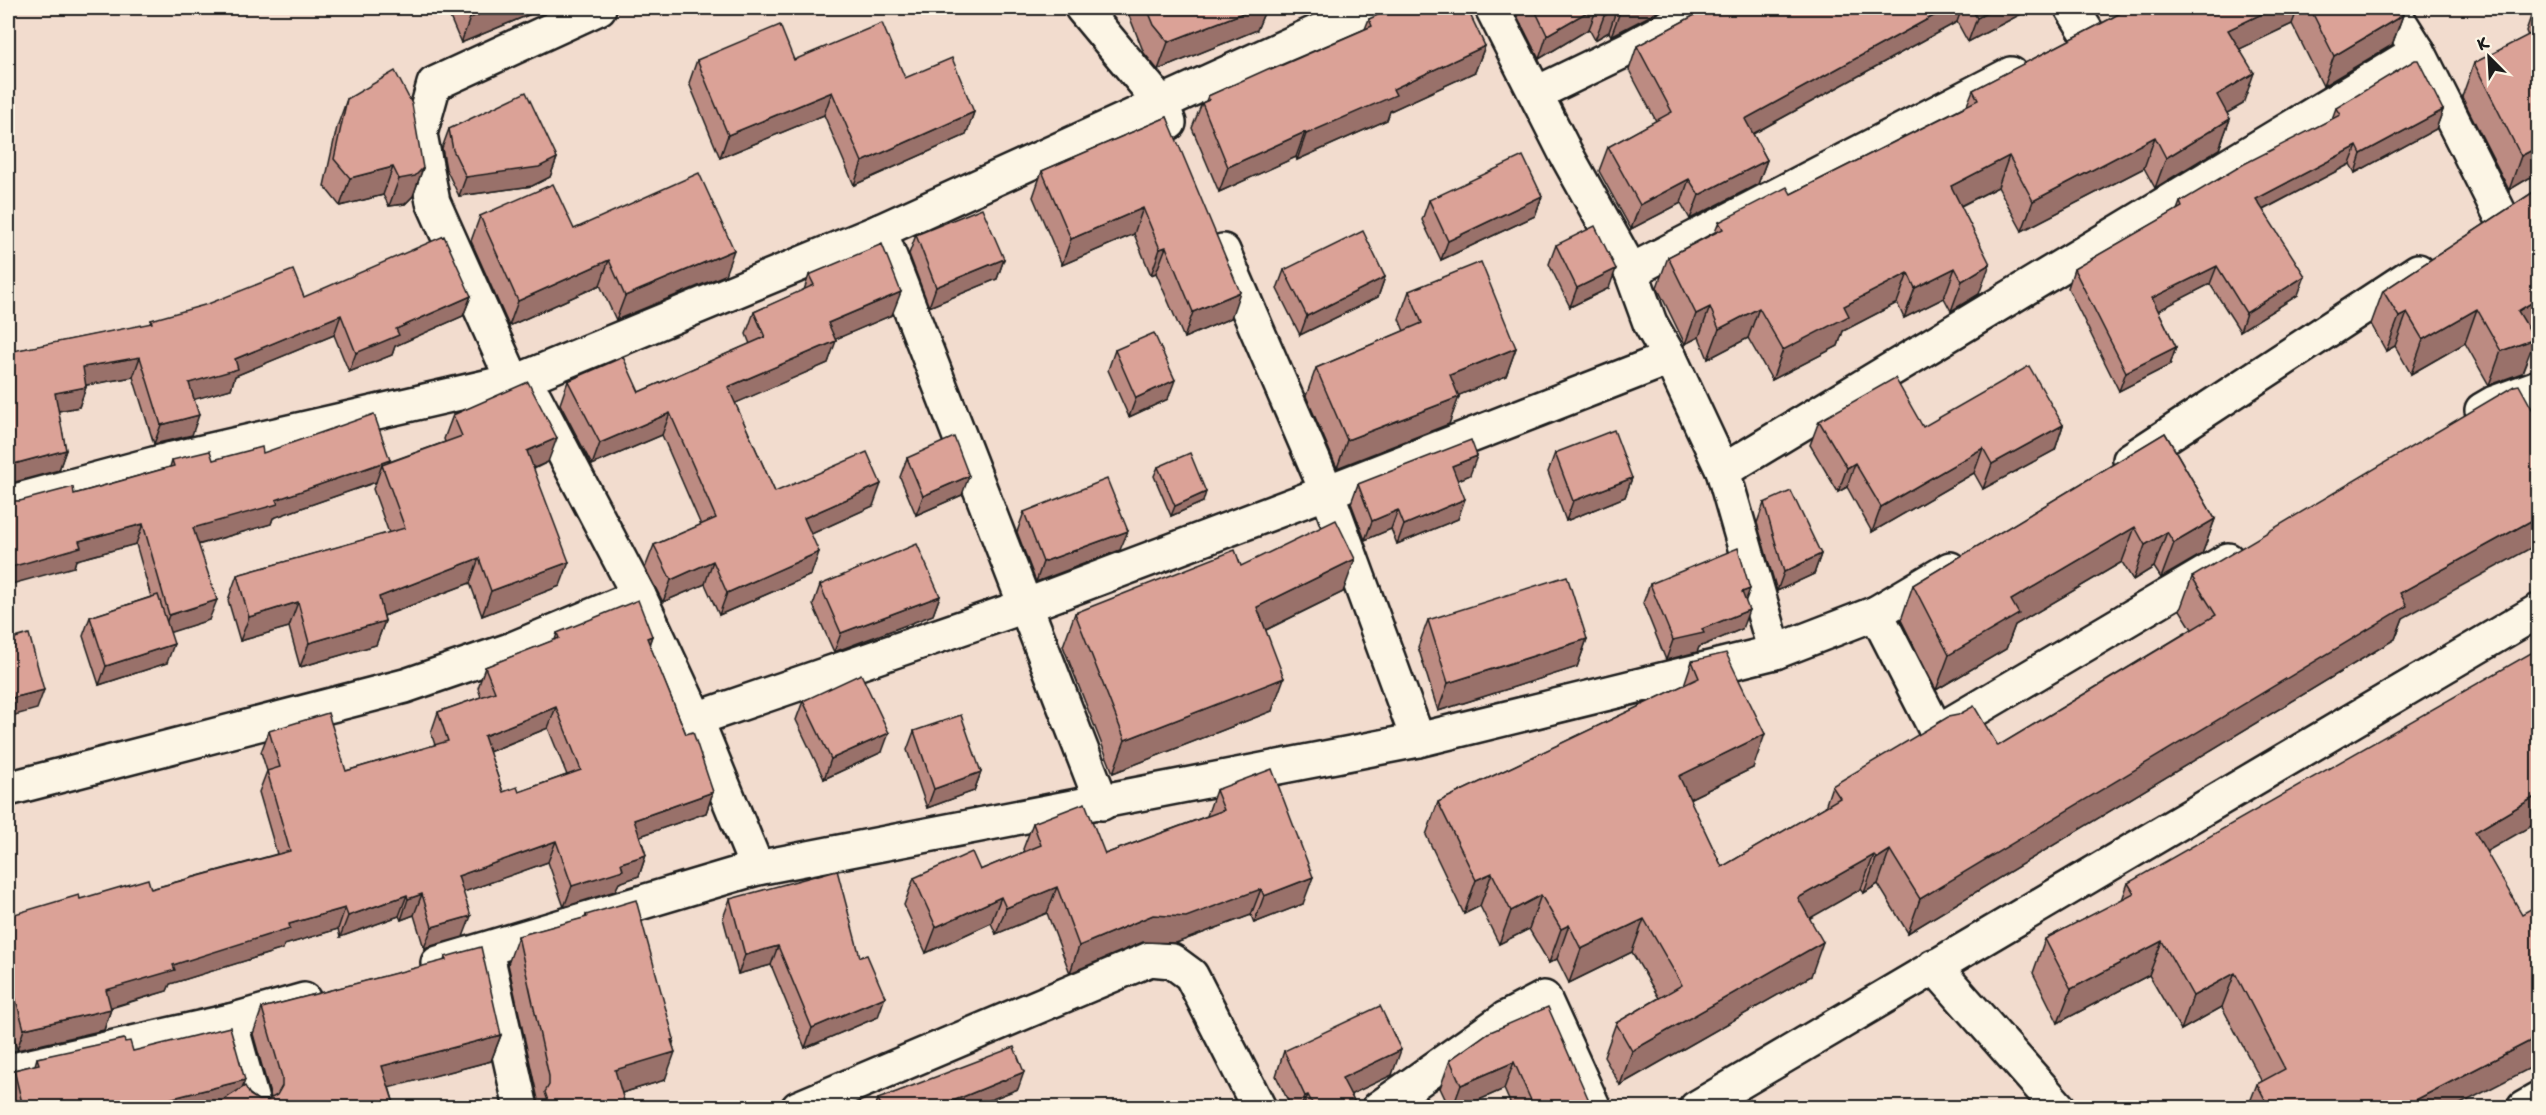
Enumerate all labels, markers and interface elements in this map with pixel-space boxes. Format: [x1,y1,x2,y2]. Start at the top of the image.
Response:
north arrow [2459,27,2519,87]
text: K [2474,32,2492,56]

